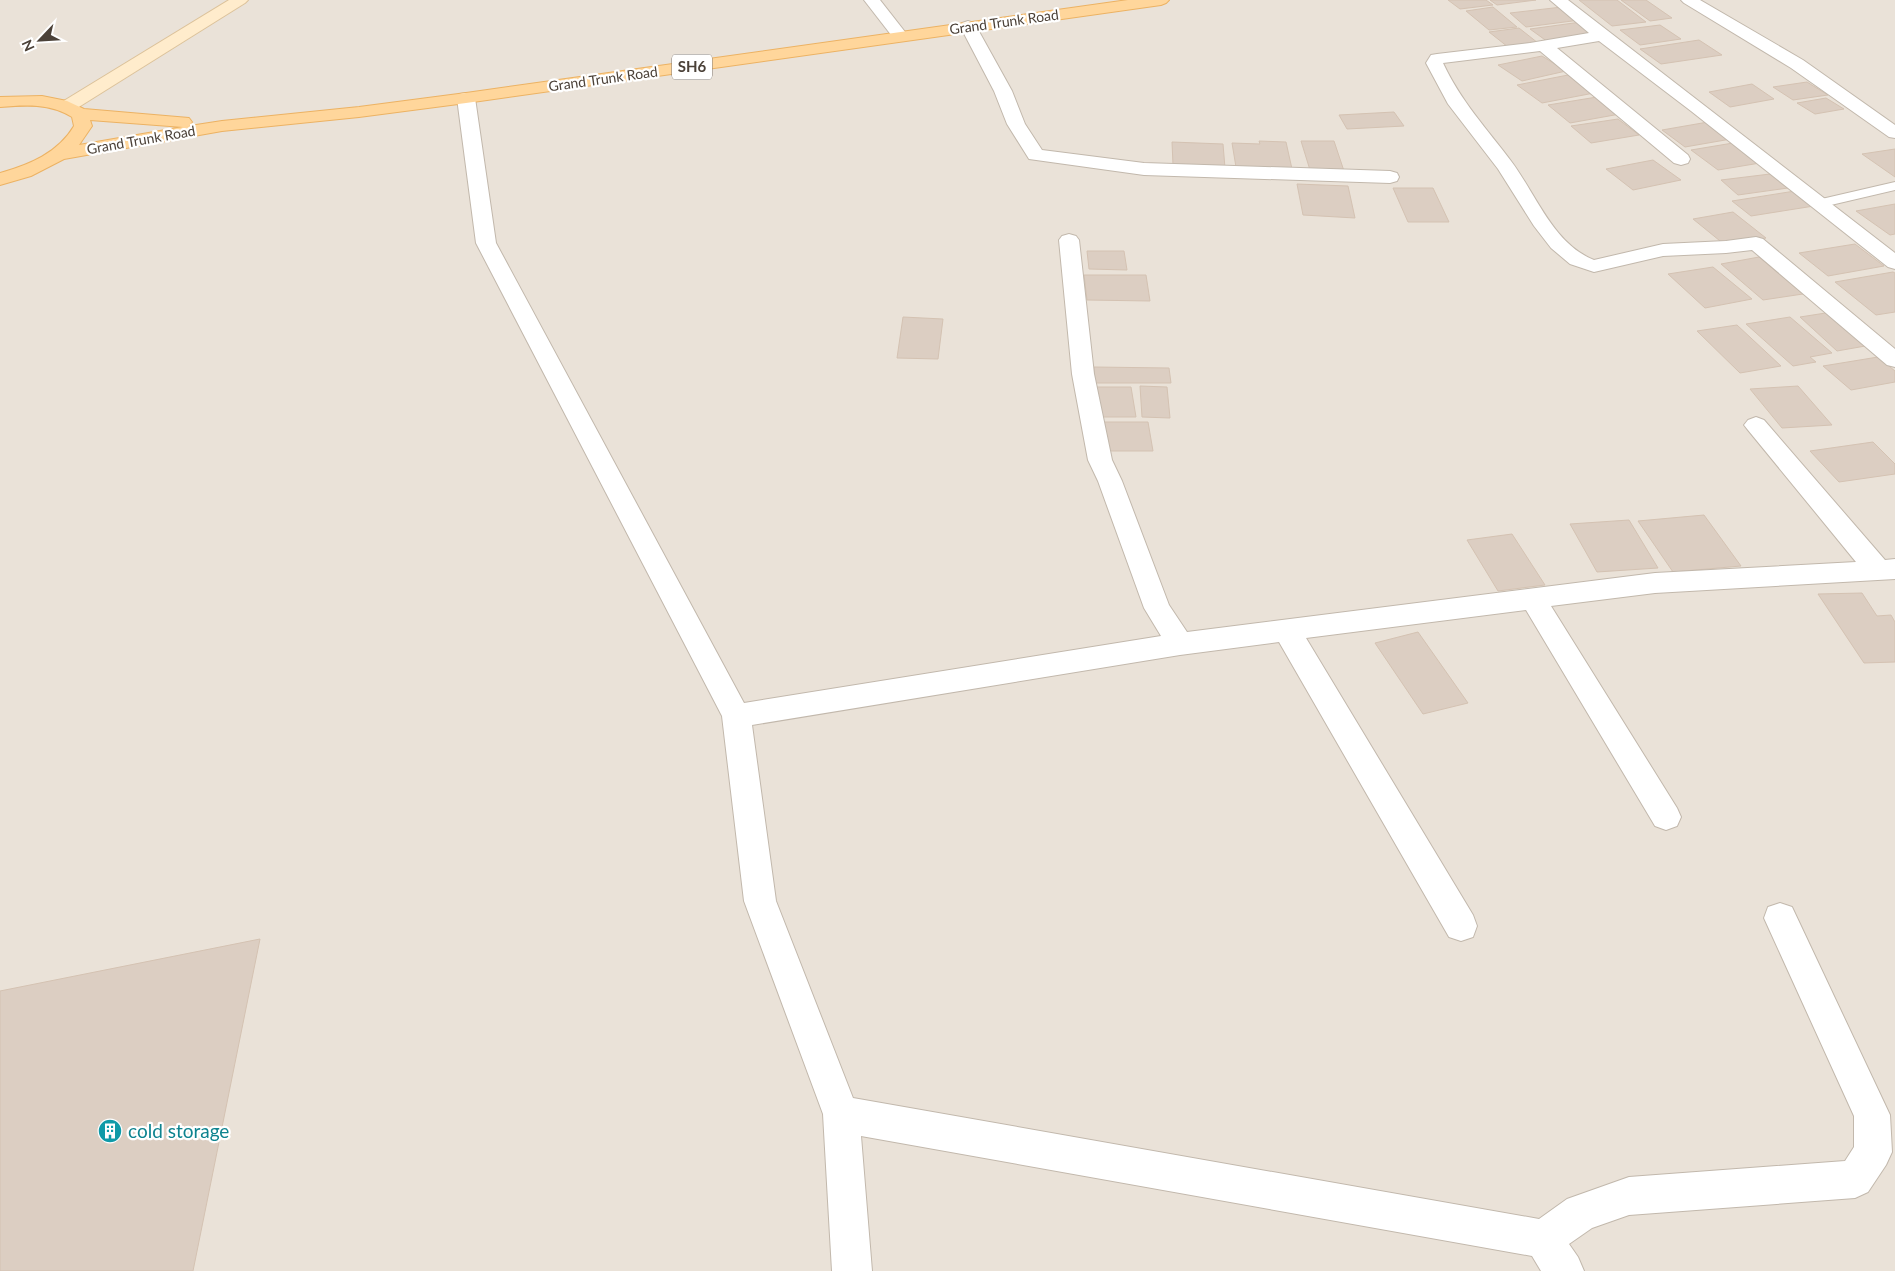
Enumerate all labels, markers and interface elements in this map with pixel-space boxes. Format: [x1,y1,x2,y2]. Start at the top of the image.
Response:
street label: Grand Trunk Road [948,5,1060,38]
north arrow [15,15,65,65]
text: N [18,37,38,54]
road number: SH6 [672,54,712,80]
street label: Grand Trunk Road [547,62,659,95]
street label: Grand Trunk Road [85,122,197,157]
building icon: cold storage [97,1118,123,1144]
place label: cold storage [128,1119,229,1142]

